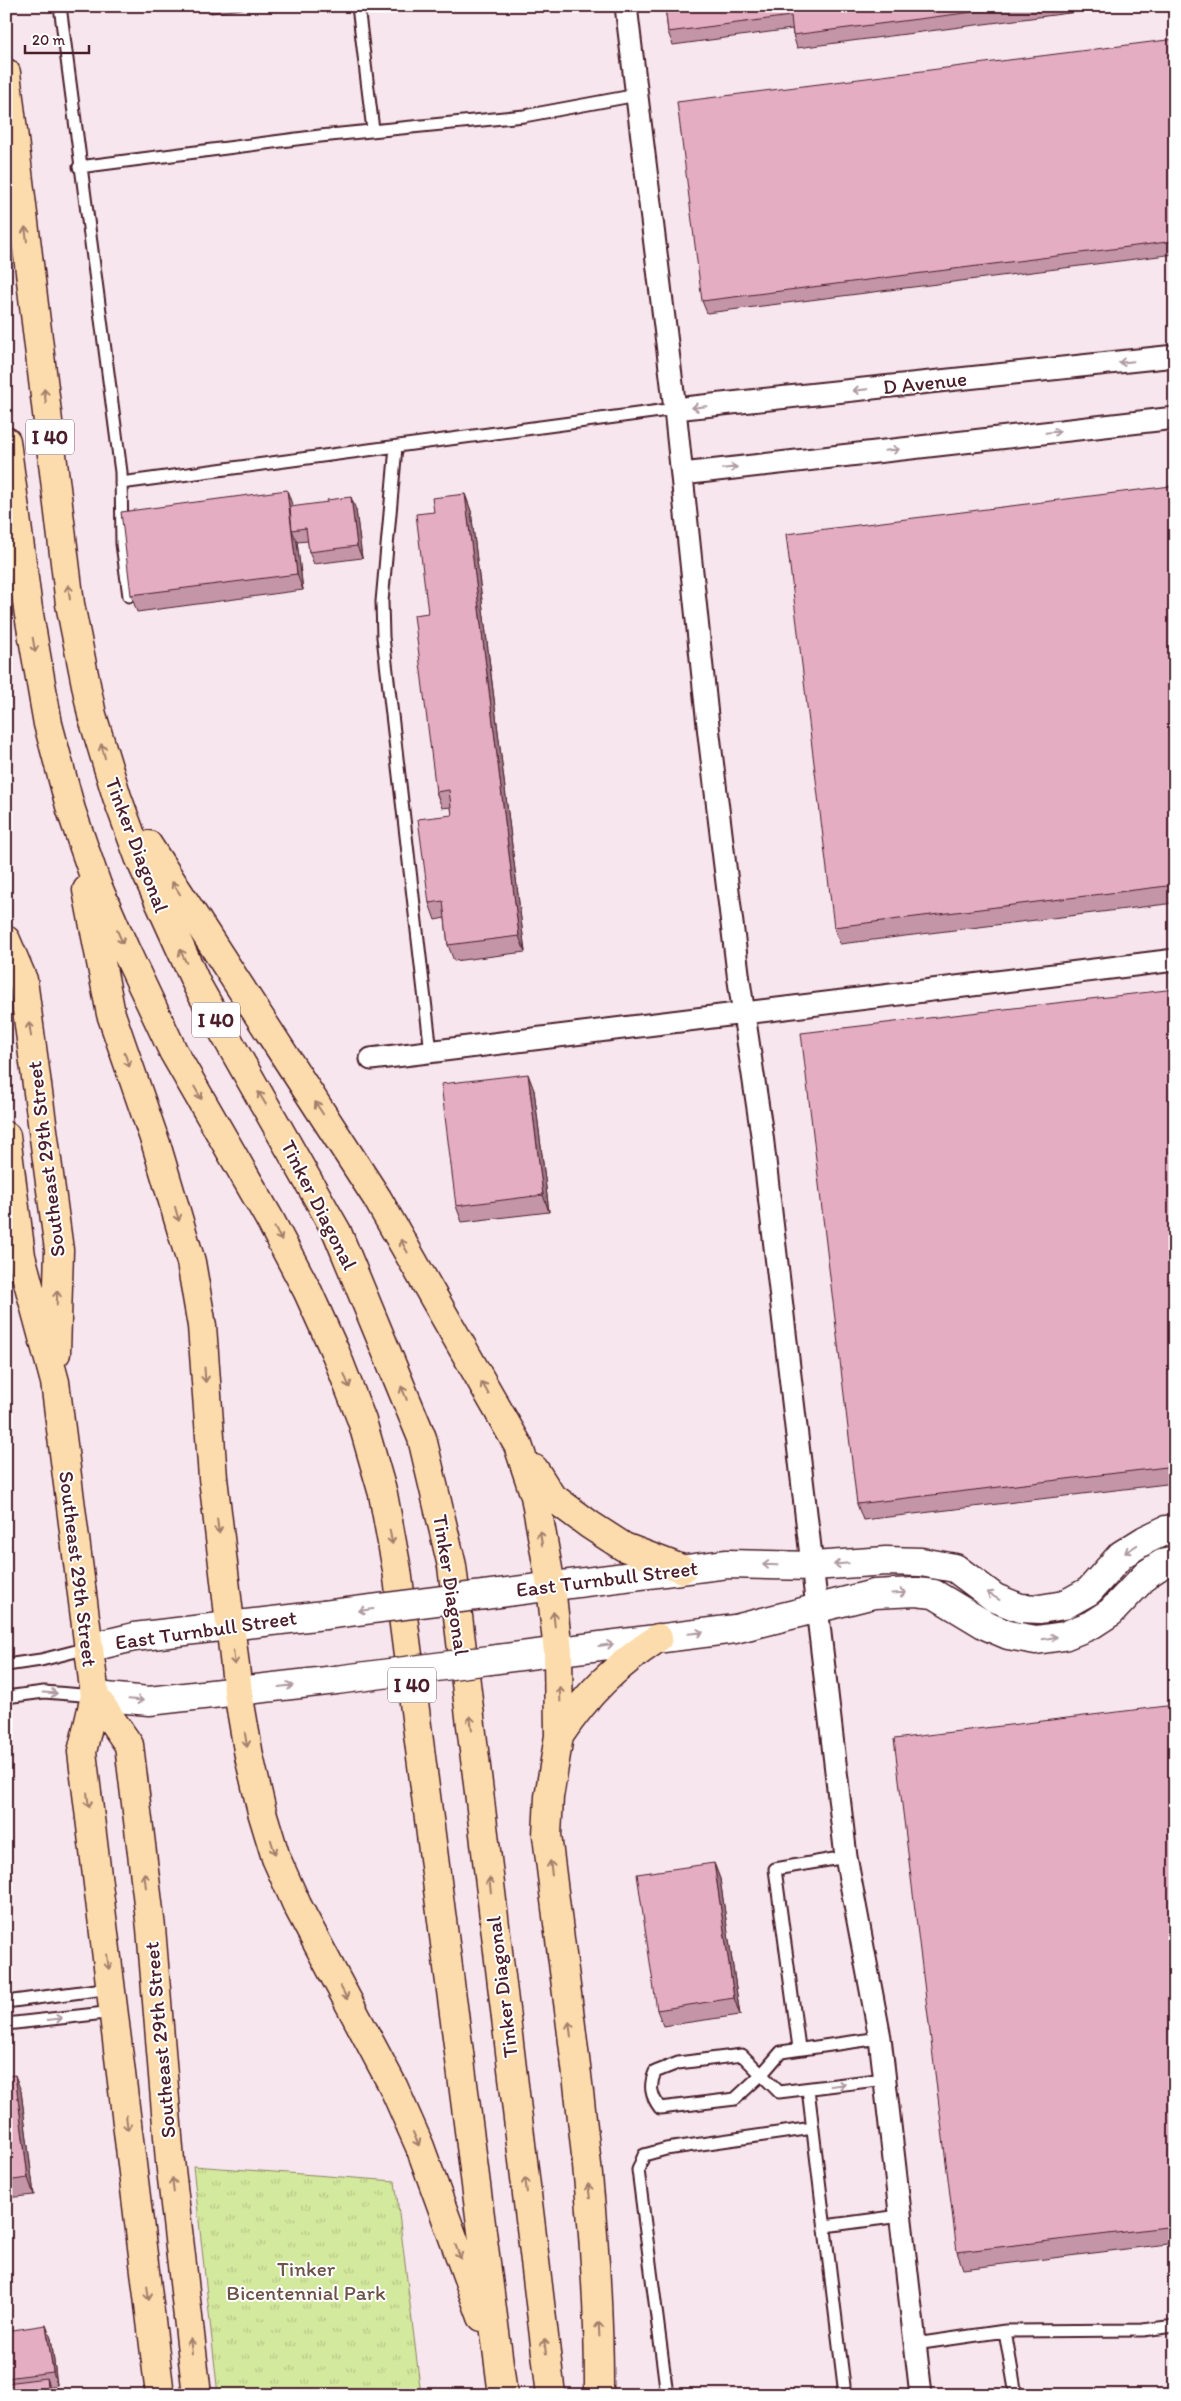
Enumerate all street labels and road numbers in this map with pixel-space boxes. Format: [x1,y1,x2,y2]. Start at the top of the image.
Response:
street label: D Avenue [882,366,968,399]
road number: I 40 [26,420,74,454]
street label: Tinker Diagonal [100,774,175,916]
road number: I 40 [192,1002,240,1038]
street label: Southeast 29th Street [21,1060,70,1258]
street label: Tinker Diagonal [276,1136,363,1274]
street label: Southeast 29th Street [54,1470,103,1668]
street label: Tinker Diagonal [428,1513,475,1657]
street label: East Turnbull Street [515,1555,699,1602]
street label: East Turnbull Street [114,1604,298,1655]
road number: I 40 [388,1668,436,1702]
street label: Tinker Diagonal [480,1915,523,2059]
street label: Southeast 29th Street [138,1941,181,2139]

